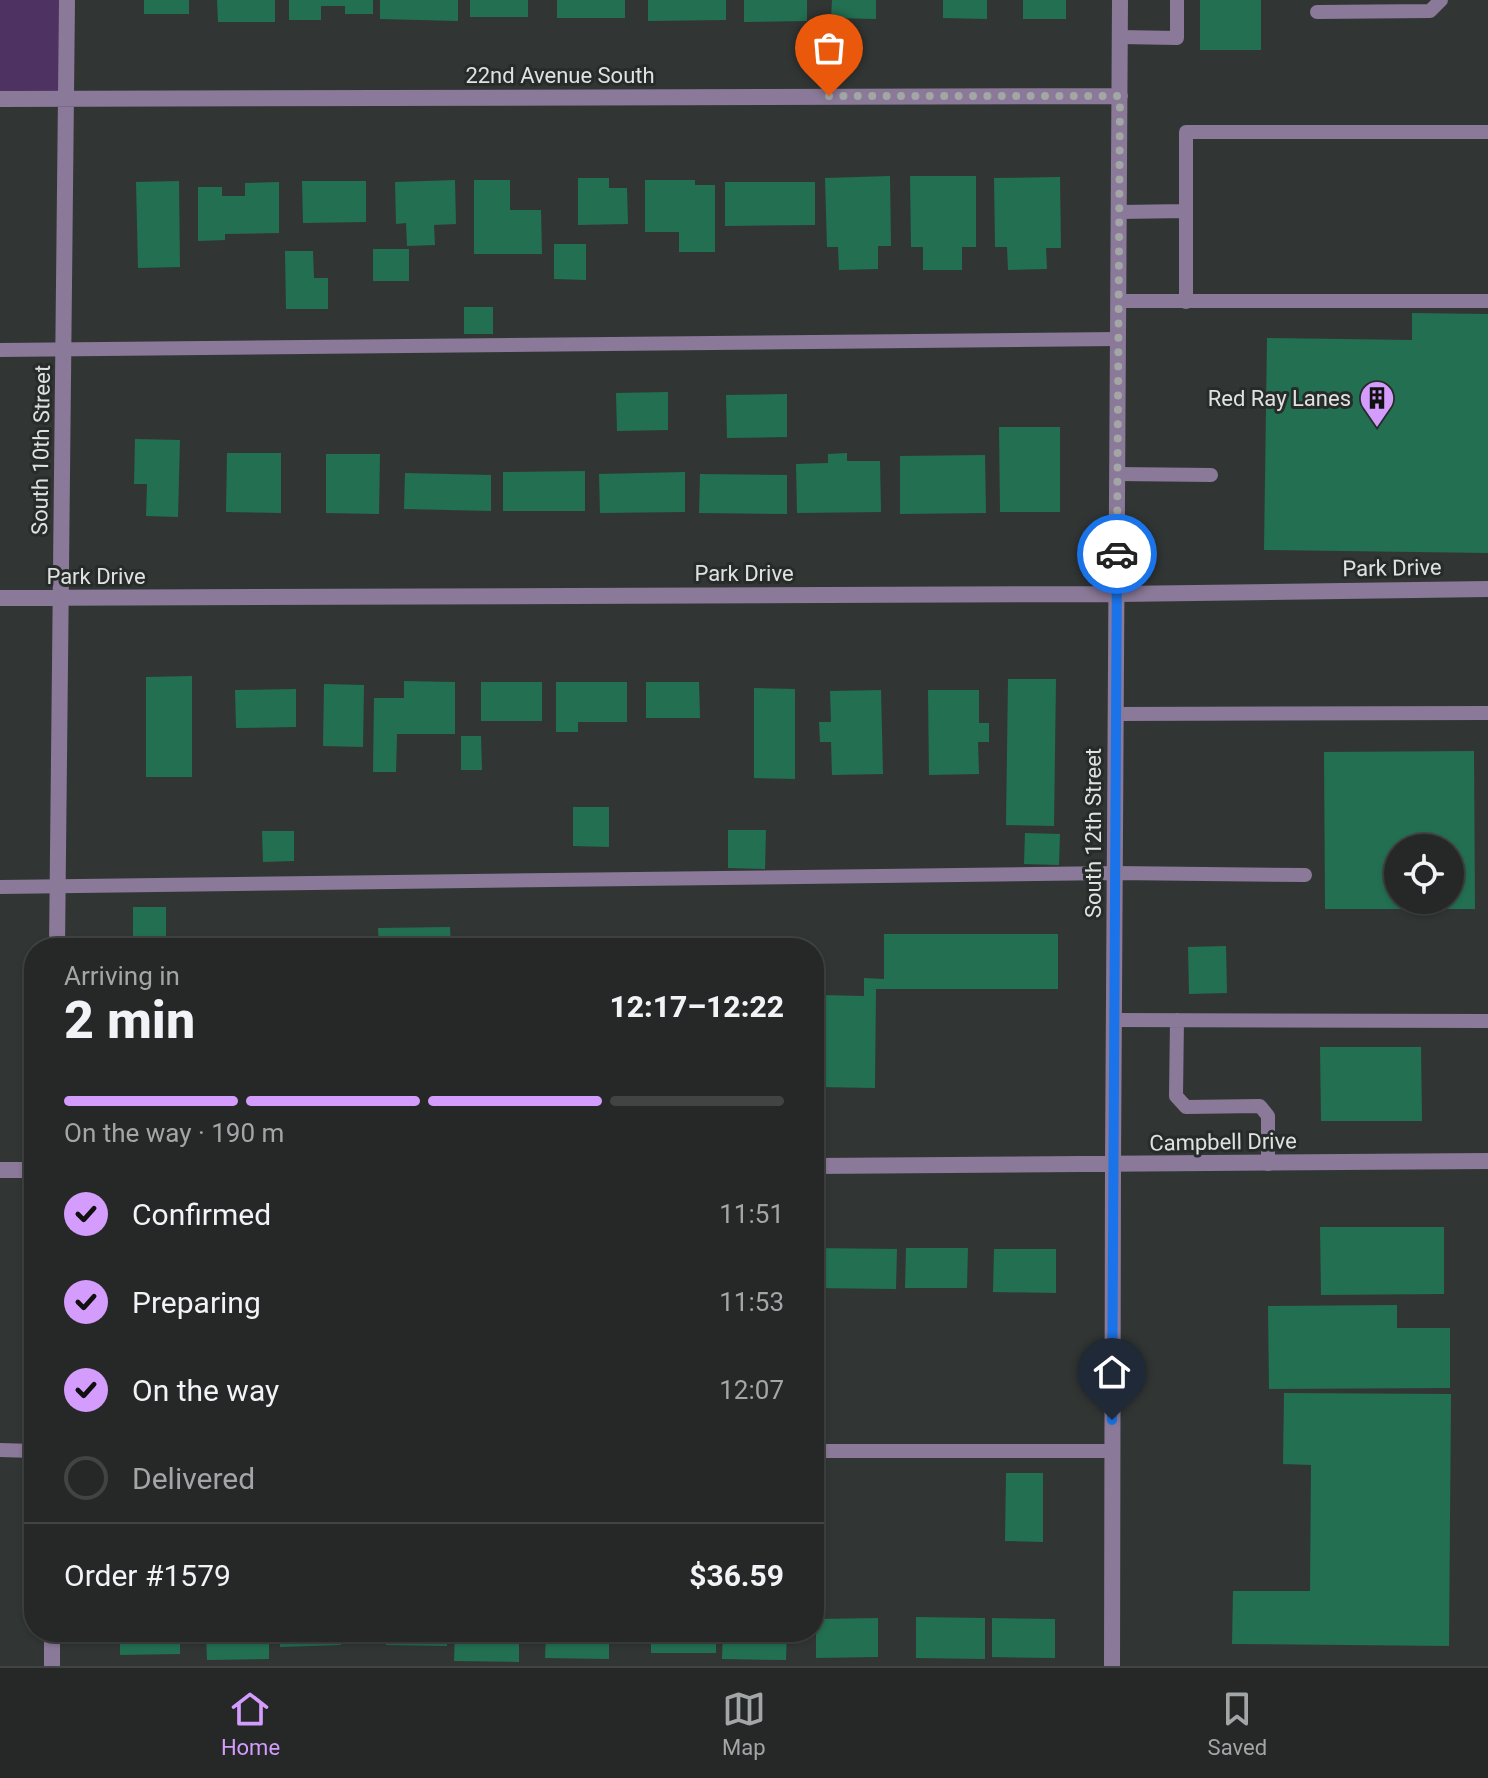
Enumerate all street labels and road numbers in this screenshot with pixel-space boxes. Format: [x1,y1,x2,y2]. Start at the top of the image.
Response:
street label: 22nd Avenue South [465,63,655,88]
street label: South 10th Street [27,365,55,535]
street label: Park Drive [1342,555,1442,581]
street label: Park Drive [694,561,794,586]
street label: Park Drive [46,564,146,589]
street label: South 12th Street [1081,748,1106,918]
street label: Campbell Drive [1149,1128,1297,1156]

